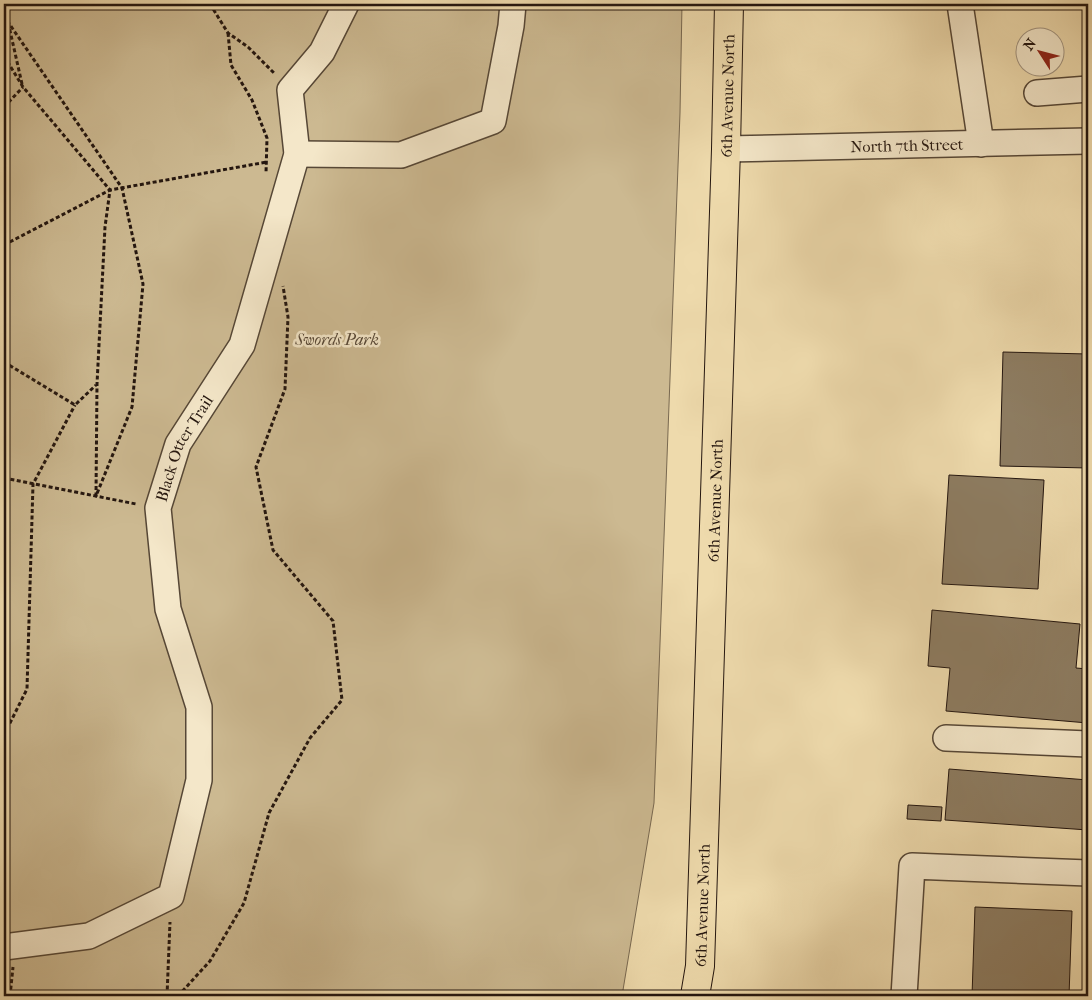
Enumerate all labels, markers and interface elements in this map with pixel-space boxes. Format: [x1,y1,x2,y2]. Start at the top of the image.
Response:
north arrow [1014,28,1064,78]
street label: 6th Avenue North [717,34,738,158]
text: N [1020,35,1040,54]
street label: North 7th Street [850,135,964,156]
park label: Swords Park [294,330,379,349]
street label: Black Otter Trail [152,391,217,504]
street label: 6th Avenue North [704,439,727,563]
street label: 6th Avenue North [691,843,714,967]

